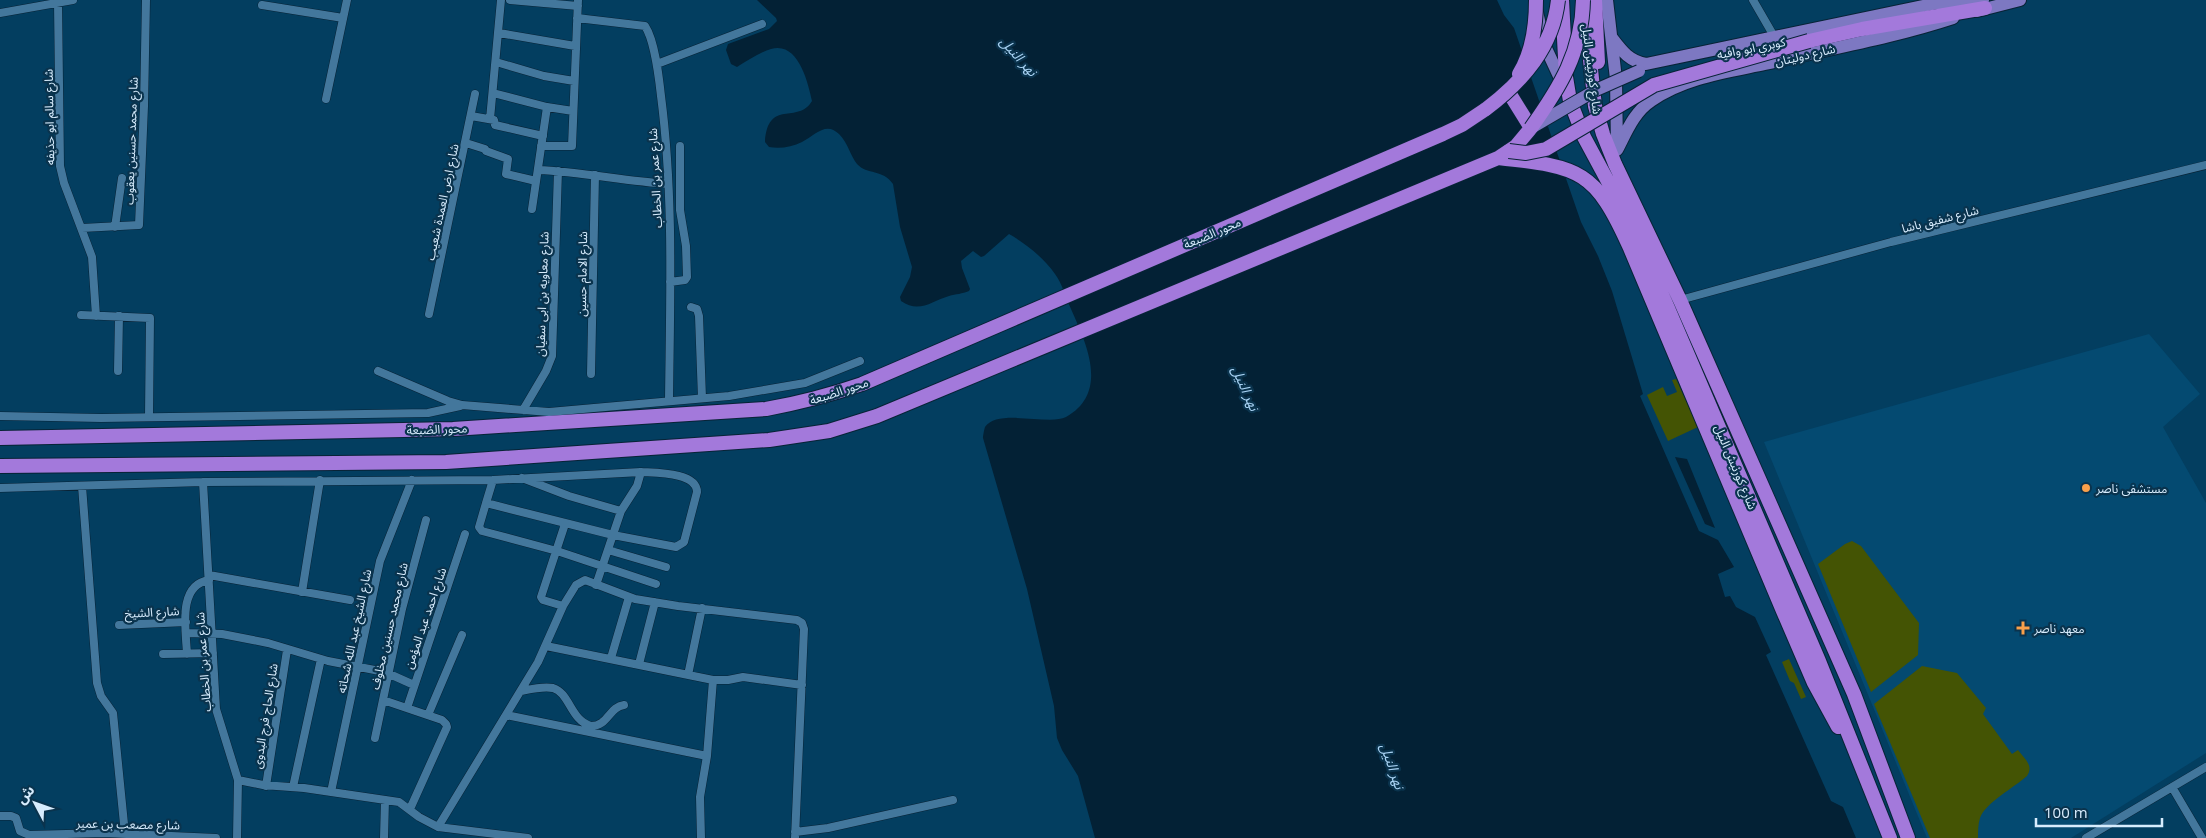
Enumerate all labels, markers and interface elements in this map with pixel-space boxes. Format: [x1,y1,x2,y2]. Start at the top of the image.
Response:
street label: شارع كورنيش النيل [1577,23,1606,115]
water label: نهر النيل [996,32,1043,81]
street label: كوبري ابو وافيه [1715,33,1788,65]
street label: شارع دوليتان [1773,40,1837,71]
street label: شارع سالم ابو حذيفه [40,69,59,165]
street label: شارع محمد حسنين يعقوب [120,77,143,205]
street label: شارع عمر بن الخطاب [644,128,667,228]
street label: شارع ارض العمدة شعيب [421,142,464,262]
street label: شارع شفيق باشا [1900,201,1981,238]
street label: محور الضبعة [1181,213,1243,253]
street label: شارع معاويه بن ابى سفيان [531,231,554,357]
street label: شارع الامام حسين [573,231,592,317]
water label: نهر النيل [1228,363,1265,414]
street label: محور الضبعة [808,374,870,408]
street label: محور الضبعة [406,419,468,439]
street label: شارع كورنيش النيل [1710,422,1762,512]
place label: مستشفى ناصر [2095,480,2167,497]
marker: مستشفى ناصر [2080,482,2092,494]
street label: شارع محمد حسنين مخلوف [366,561,413,691]
street label: شارع احمد عبد المؤمن [400,565,451,671]
street label: شارع الشيخ عبد الله شحاته [333,568,376,695]
street label: شارع الشيخ [124,602,180,623]
street label: شارع عمر بن الخطاب [191,611,216,712]
place label: معهد ناصر [2033,620,2084,637]
marker: معهد ناصر [2016,621,2030,635]
street label: شارع الحاج فرج البدوى [248,662,283,770]
water label: نهر النيل [1376,741,1410,792]
north arrow [10,778,60,828]
text: ش [11,781,38,808]
scale bar [2036,796,2162,828]
text: 100 m [2044,802,2088,822]
street label: شارع مصعب بن عمير [75,815,180,834]

